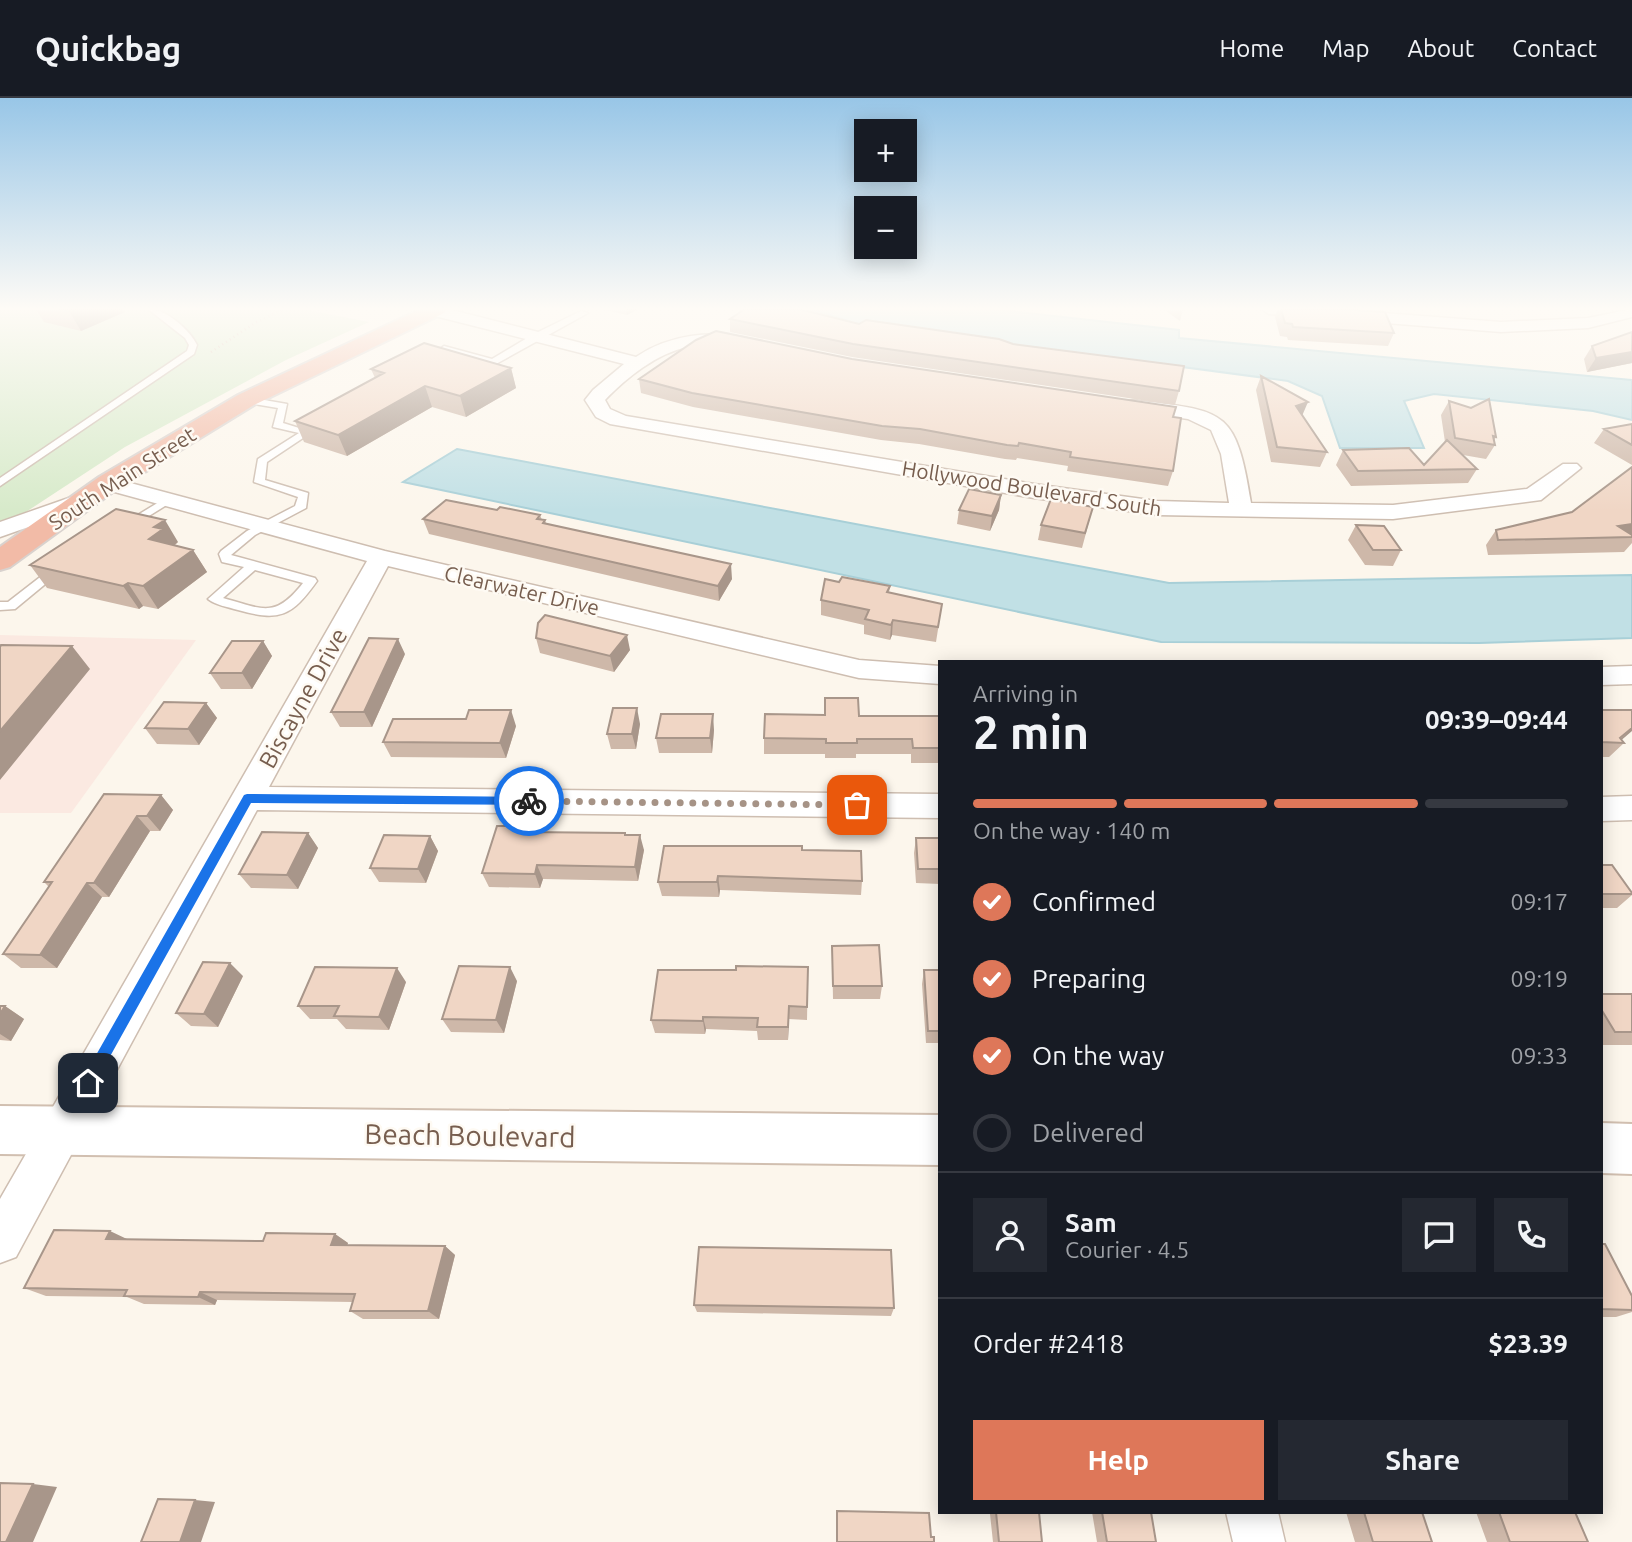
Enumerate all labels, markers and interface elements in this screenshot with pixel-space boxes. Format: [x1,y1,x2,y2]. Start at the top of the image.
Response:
text: Quickbag [35,30,181,67]
text: Home [1219,35,1284,62]
text: Map [1322,35,1369,62]
text: About [1407,35,1474,62]
text: Contact [1512,35,1597,62]
map controls [854,119,917,259]
button: + [854,119,917,182]
button: − [854,196,917,259]
street label: South Main Street [44,422,200,534]
street label: Hollywood Boulevard South [900,456,1164,520]
street label: Clearwater Drive [442,560,602,620]
street label: Biscayne Drive [253,623,353,773]
text: Arriving in [973,681,1078,706]
text: 09:39–09:44 [1425,705,1568,734]
text: 2 min [973,706,1089,758]
courier [494,766,564,836]
pin [827,775,887,835]
icon: bike [510,782,548,820]
icon: bag [838,786,876,824]
text: On the way · 140 m [973,818,1170,843]
icon: check [973,883,1011,921]
text: Confirmed [1032,887,1156,916]
text: 09:17 [1510,889,1568,914]
icon: check [973,960,1011,998]
text: Preparing [1032,964,1146,993]
text: 09:19 [1510,966,1568,991]
icon: check [973,1037,1011,1075]
text: On the way [1032,1041,1164,1070]
text: 09:33 [1510,1043,1568,1068]
pin [58,1053,118,1113]
icon: home [69,1064,107,1102]
street label: Beach Boulevard [364,1118,576,1152]
text: Delivered [1032,1118,1144,1147]
button: person [973,1198,1047,1272]
button: chat [1402,1198,1476,1272]
button: phone [1494,1198,1568,1272]
text: Sam [1065,1208,1117,1237]
text: Courier · 4.5 [1065,1237,1189,1262]
text: Order #2418 [973,1329,1124,1358]
text: $23.39 [1488,1329,1568,1358]
button: Help [973,1420,1264,1500]
button: Share [1278,1420,1568,1500]

